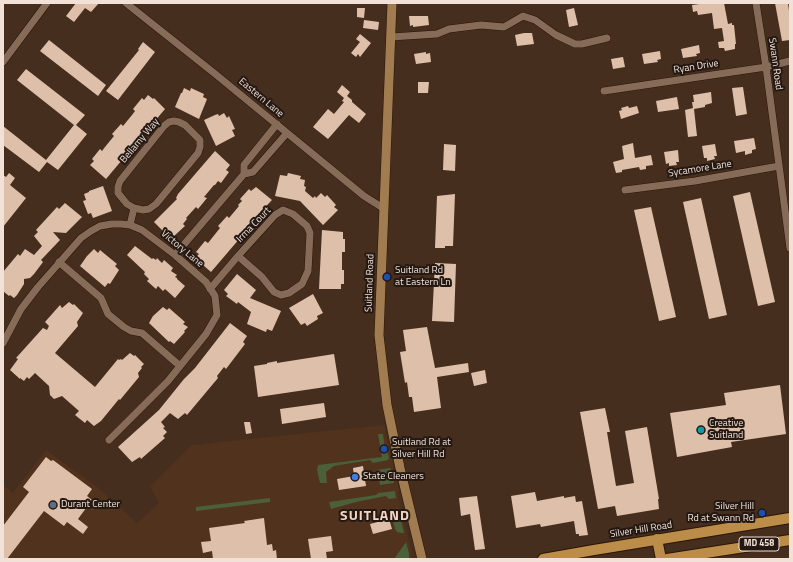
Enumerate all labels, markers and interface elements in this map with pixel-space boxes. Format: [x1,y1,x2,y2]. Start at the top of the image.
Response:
street label: Swann Road [765,37,785,91]
street label: Ryan Drive [673,58,719,76]
street label: Eastern Lane [236,76,286,120]
street label: Bellamy Way [118,116,162,166]
street label: Sycamore Lane [668,158,732,180]
street label: Irma Court [234,205,274,245]
street label: Victory Lane [158,228,206,270]
street label: Suitland Road [363,254,377,312]
place label: Suitland Rd at Eastern Ln [395,265,451,288]
marker: Suitland Rd at Eastern Ln [382,272,392,282]
place label: Creative Suitland [709,418,743,442]
marker: Creative Suitland [696,425,706,435]
place label: Suitland Rd at Silver Hill Rd [392,437,451,460]
marker: Suitland Rd at Silver Hill Rd [379,444,389,454]
place label: State Cleaners [363,471,424,483]
marker: State Cleaners [350,472,360,482]
place label: Durant Center [61,499,120,511]
marker: Durant Center [48,500,58,510]
place label: Silver Hill Rd at Swann Rd [688,501,754,524]
marker: Silver Hill Rd at Swann Rd [757,508,767,518]
district label: SUITLAND [340,509,410,525]
street label: Silver Hill Road [609,519,673,541]
road number: MD 458 [739,537,779,551]

